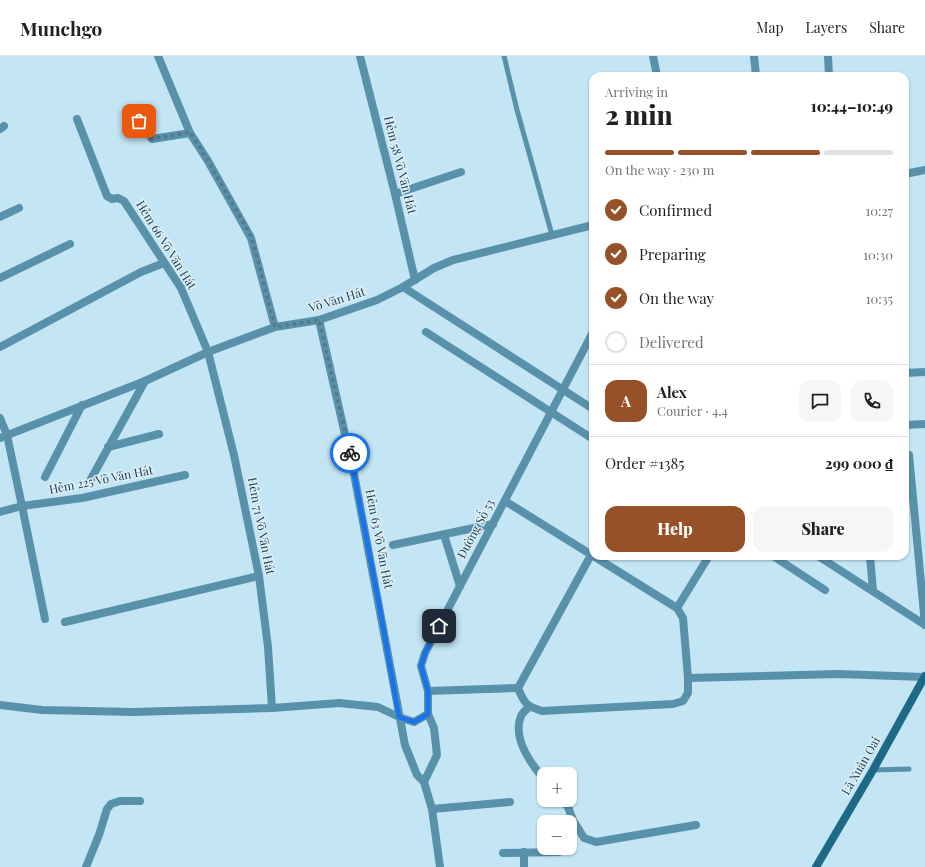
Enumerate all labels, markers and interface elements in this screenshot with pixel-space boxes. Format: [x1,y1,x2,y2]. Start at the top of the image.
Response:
text: Munchgo [20,15,102,41]
text: Map [756,18,784,37]
text: Layers [806,18,847,37]
text: Share [869,18,905,37]
text: Arriving in [605,83,668,100]
text: 10:44–10:49 [811,96,893,116]
text: 2 min [605,97,673,132]
pin [122,104,156,138]
icon: bag [128,110,150,132]
street label: Hẻm 58 Võ Văn Hát [381,114,421,216]
text: On the way · 230 m [605,161,714,178]
street label: Hẻm 66 Võ Văn Hát [133,197,201,292]
icon: check [605,199,627,221]
text: Confirmed [639,200,712,220]
text: 10:27 [865,202,893,219]
icon: check [605,243,627,265]
text: Preparing [639,244,706,264]
text: 10:30 [863,246,893,263]
street label: Võ Văn Hát [306,283,368,315]
icon: check [605,287,627,309]
text: On the way [639,288,714,308]
text: 10:35 [866,290,893,307]
text: Delivered [639,332,704,352]
button: chat [799,380,841,422]
button: phone [851,380,893,422]
text: Alex [657,382,687,402]
text: A [621,391,631,411]
text: Courier · 4.4 [657,402,728,419]
courier [330,433,370,473]
icon: bike [339,442,361,464]
text: Order #1385 [605,453,685,473]
text: 299 000 ₫ [825,453,893,473]
street label: Hẻm 225 Võ Văn Hát [47,461,155,497]
street label: Hẻm 71 Võ Văn Hát [245,476,279,577]
street label: Hẻm 63 Võ Văn Hát [362,488,398,591]
street label: Đường Số 53 [453,496,497,561]
button: Help [605,506,745,552]
button: Share [753,506,893,552]
pin [422,609,456,643]
icon: home [428,615,450,637]
street label: Lã Xuân Oai [837,733,883,797]
map controls [537,767,577,855]
button: + [537,767,577,807]
button: − [537,815,577,855]

